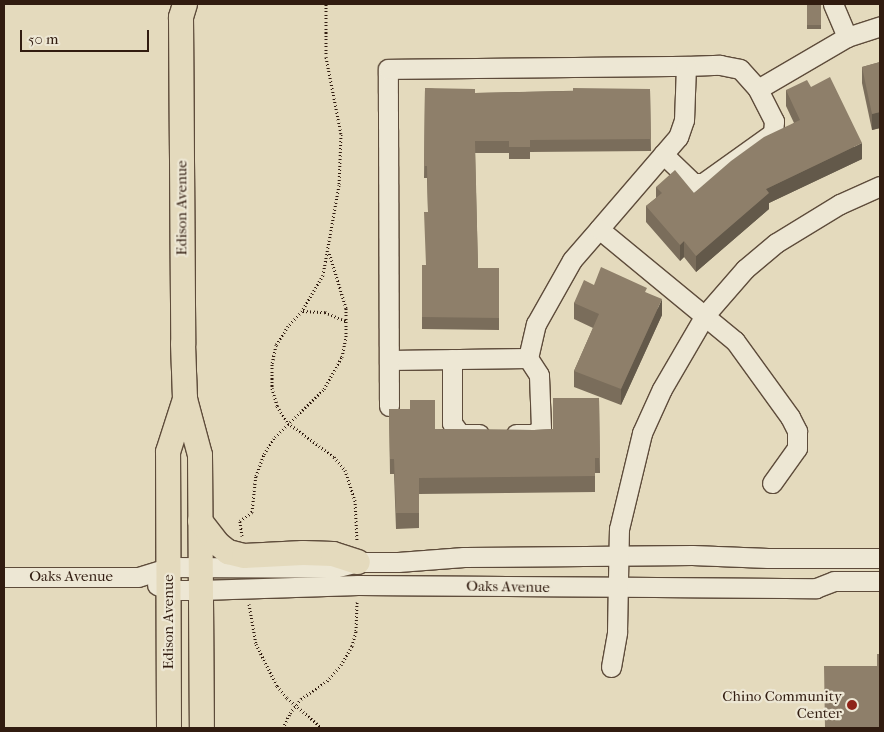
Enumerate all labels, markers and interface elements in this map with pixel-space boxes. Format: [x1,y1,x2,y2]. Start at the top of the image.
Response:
scale bar [22,20,151,52]
text: 50 m [28,30,58,48]
street label: Edison Avenue [173,160,191,256]
street label: Oaks Avenue [29,568,113,586]
street label: Edison Avenue [160,574,178,670]
street label: Oaks Avenue [466,577,550,597]
place label: Chino Community Center [722,687,842,722]
marker: Chino Community Center [846,699,858,711]

